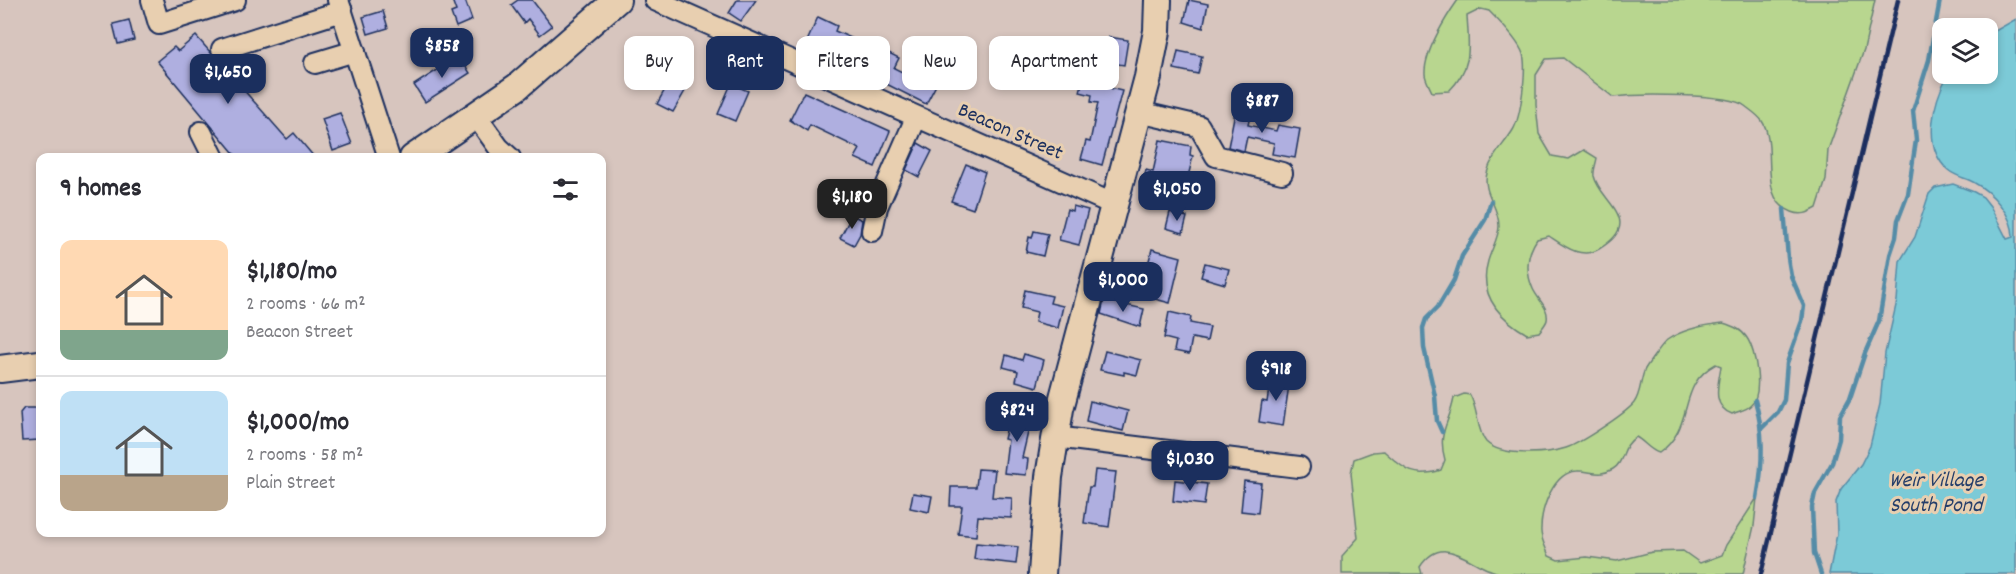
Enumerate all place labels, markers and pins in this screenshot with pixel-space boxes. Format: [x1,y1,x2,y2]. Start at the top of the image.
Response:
pin: $858 [406,28,478,79]
pin: $1,650 [179,54,277,105]
pin: $887 [1226,83,1298,134]
pin: $1,050 [1128,171,1226,222]
pin: $1,180 [803,179,901,230]
pin: $1,000 [1074,262,1172,313]
pin: $918 [1240,351,1312,402]
pin: $824 [981,392,1053,443]
pin: $1,030 [1141,441,1239,492]

